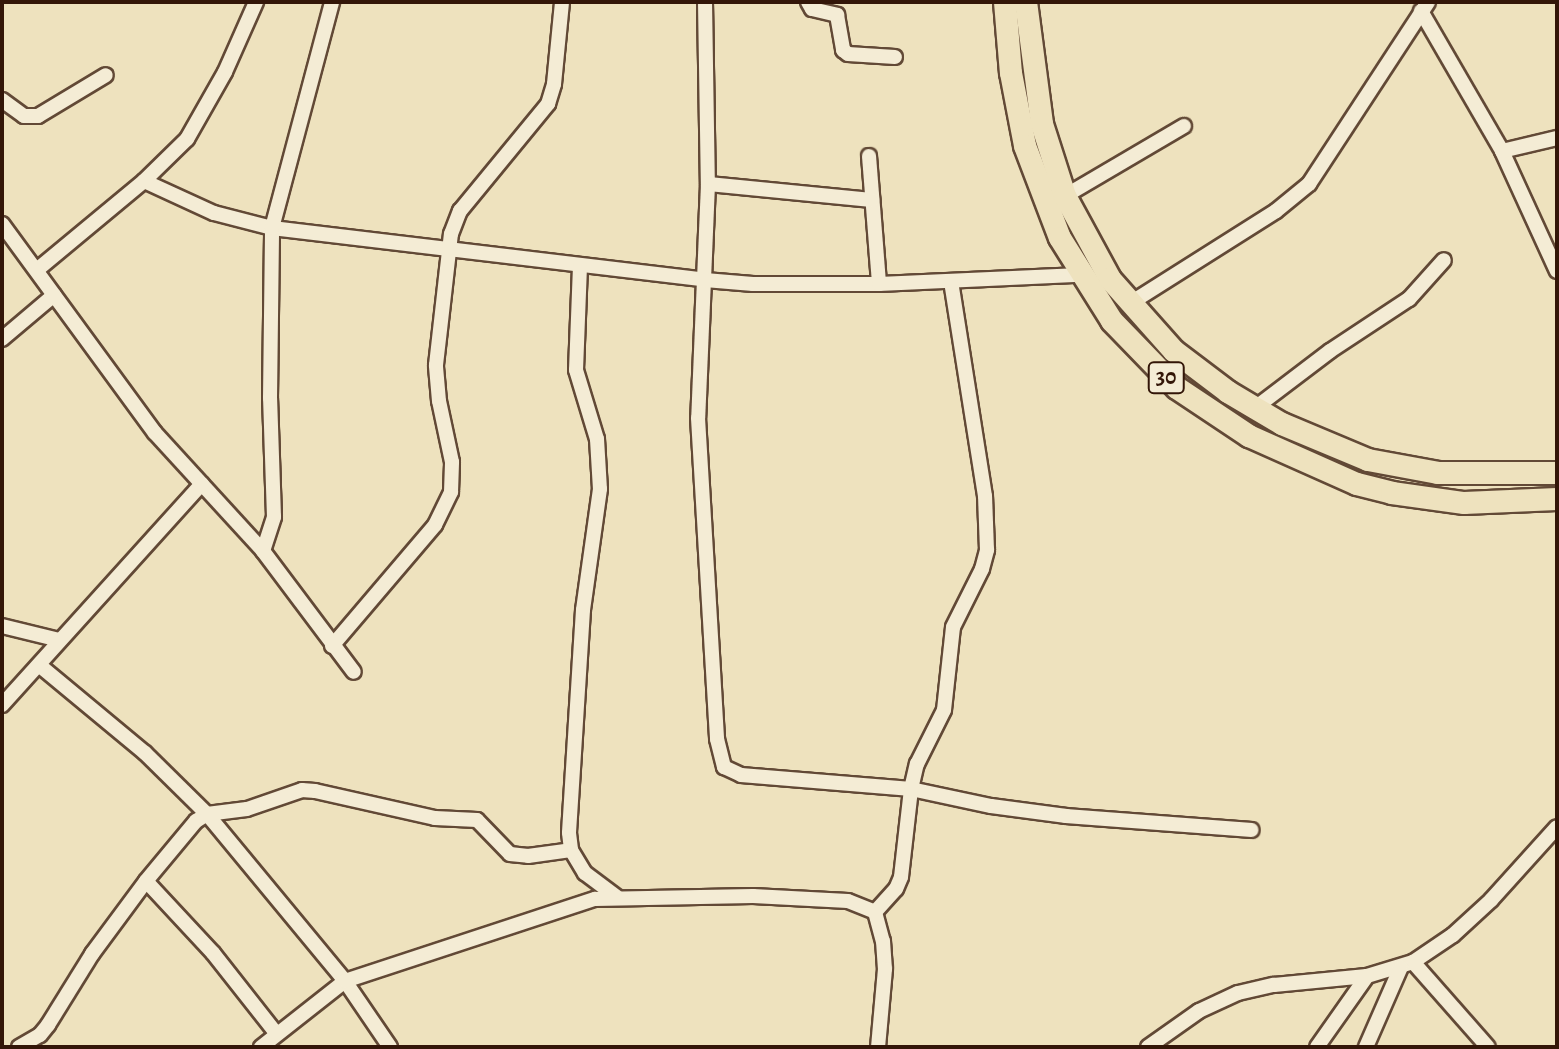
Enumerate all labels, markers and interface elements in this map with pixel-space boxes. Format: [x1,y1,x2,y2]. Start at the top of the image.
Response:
road number: 30 [1146,360,1186,396]

